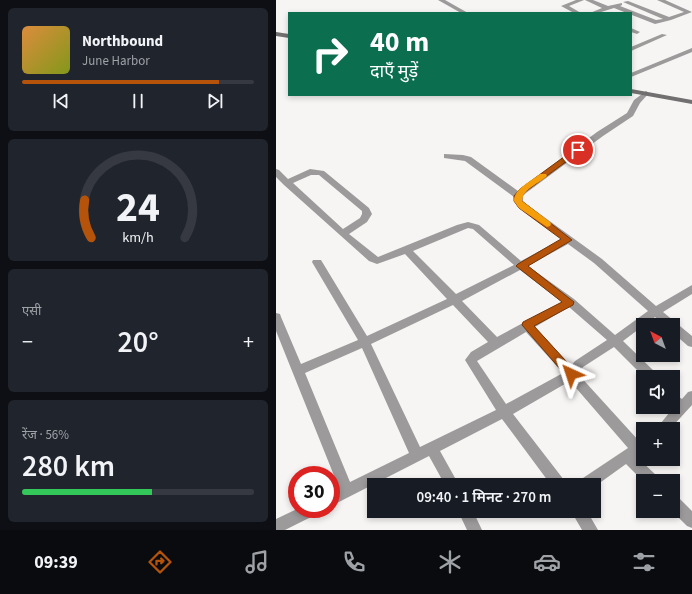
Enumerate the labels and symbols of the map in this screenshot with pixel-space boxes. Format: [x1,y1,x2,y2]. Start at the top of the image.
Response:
pin [561,133,595,167]
north arrow [636,318,680,362]
position arrow [550,353,592,395]
speed limit sign: 30 [288,466,340,518]

